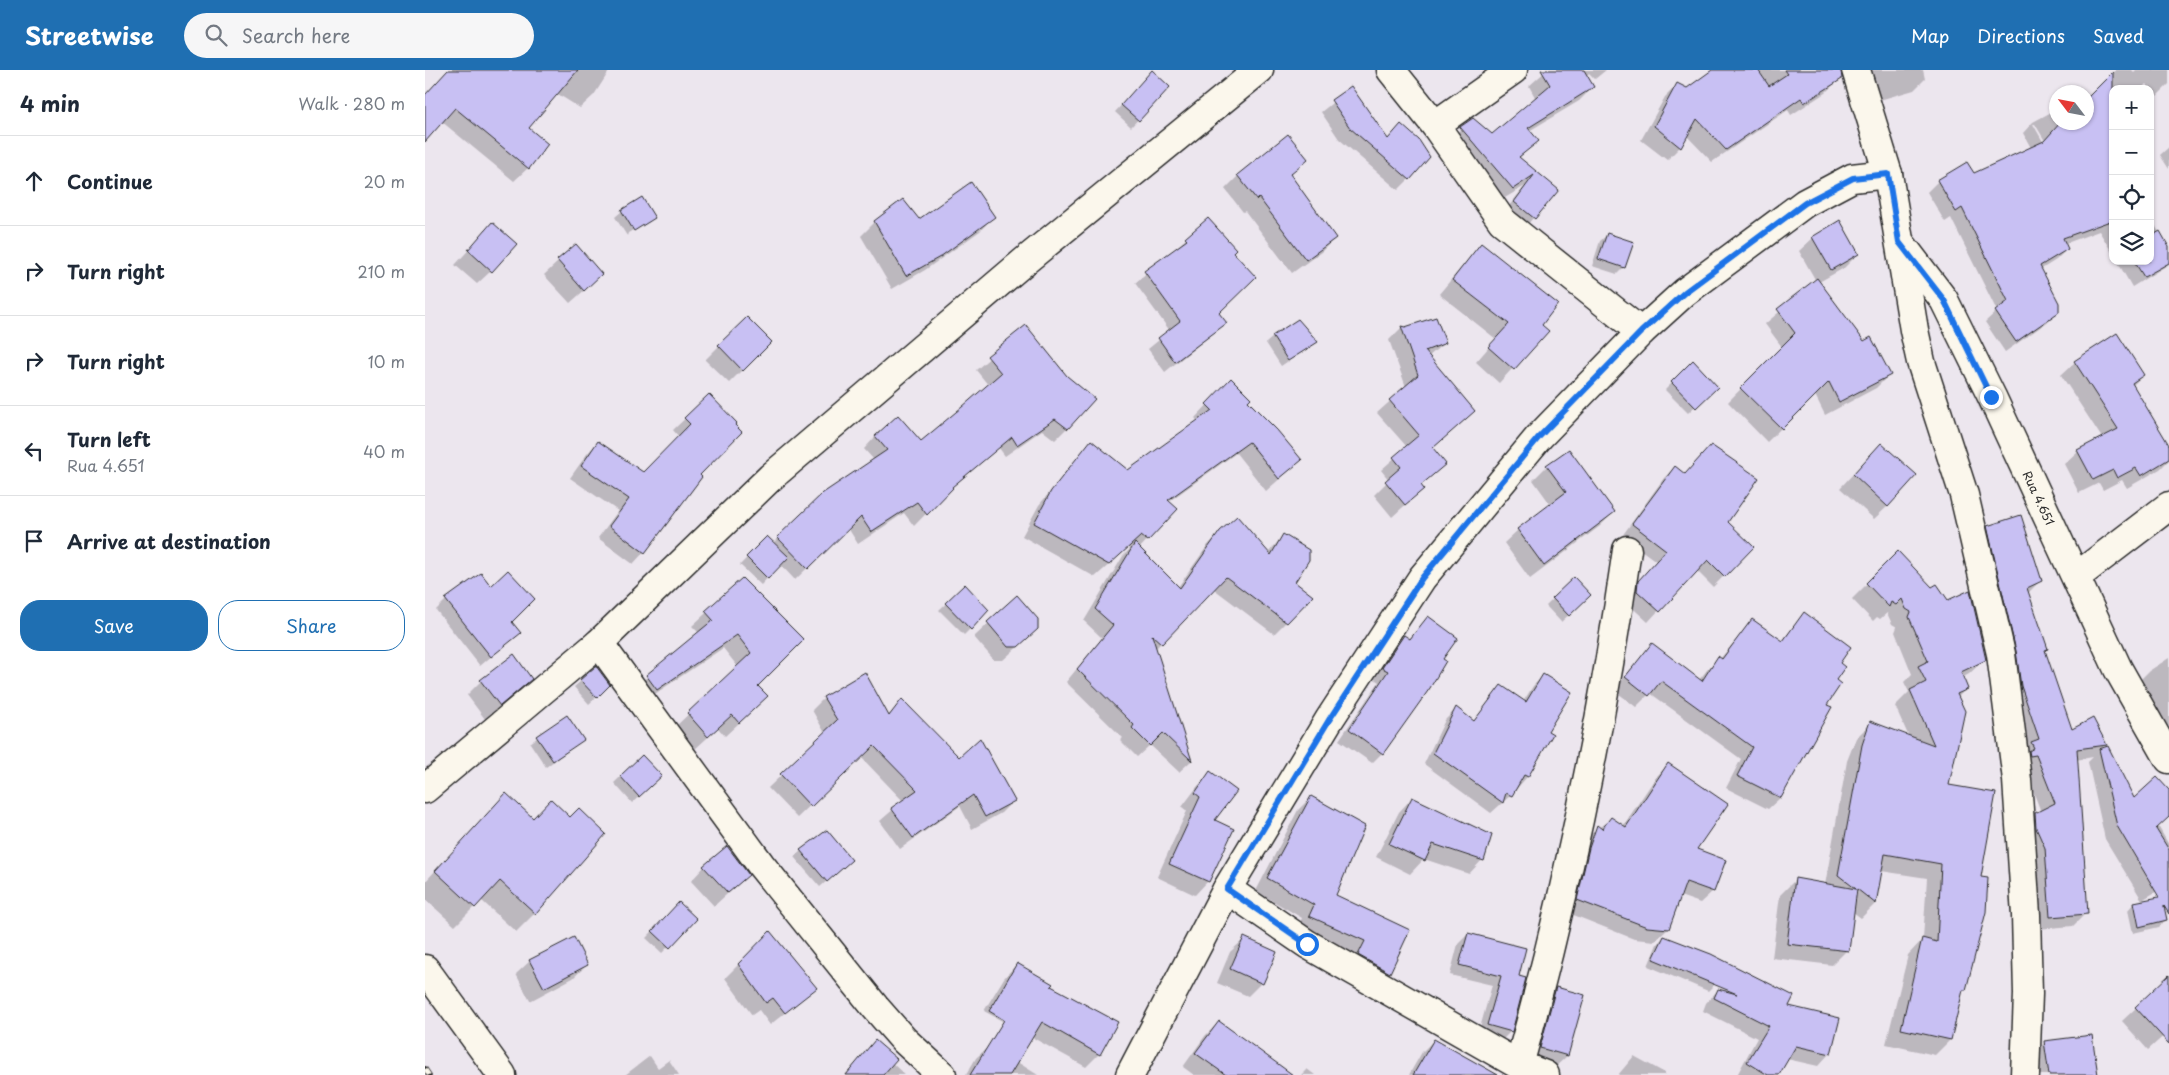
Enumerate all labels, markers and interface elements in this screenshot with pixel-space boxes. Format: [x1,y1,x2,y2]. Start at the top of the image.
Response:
search box [184,13,534,58]
text: Streetwise [25,17,154,53]
icon: search [202,21,230,49]
text: Search here [242,21,350,49]
text: Map [1911,22,1949,49]
text: Directions [1977,22,2065,49]
text: Saved [2093,22,2144,49]
north arrow [2049,85,2094,130]
map controls [2109,85,2154,265]
button: + [2109,85,2154,130]
text: 4 min [20,87,80,119]
text: Walk · 280 m [298,91,405,115]
button: − [2109,130,2154,175]
icon: ahead [20,167,48,195]
text: Continue [67,167,153,195]
text: 20 m [364,169,405,193]
button: locate [2109,175,2154,220]
button: layers [2109,220,2154,265]
icon: right [20,257,48,285]
text: Turn right [67,257,165,285]
text: 210 m [357,259,405,283]
icon: right [20,347,48,375]
text: Turn right [67,347,165,375]
text: 10 m [368,349,405,373]
route end [1980,386,2003,409]
text: Turn left [67,425,151,453]
icon: left [20,437,48,465]
text: 40 m [363,439,405,463]
text: Rua 4.651 [67,453,145,477]
street label: Rua 4.651 [2019,468,2059,528]
icon: arrive [20,527,48,555]
text: Arrive at destination [67,527,271,555]
button: Save [20,600,208,651]
button: Share [218,600,405,651]
route start [1296,933,1319,956]

